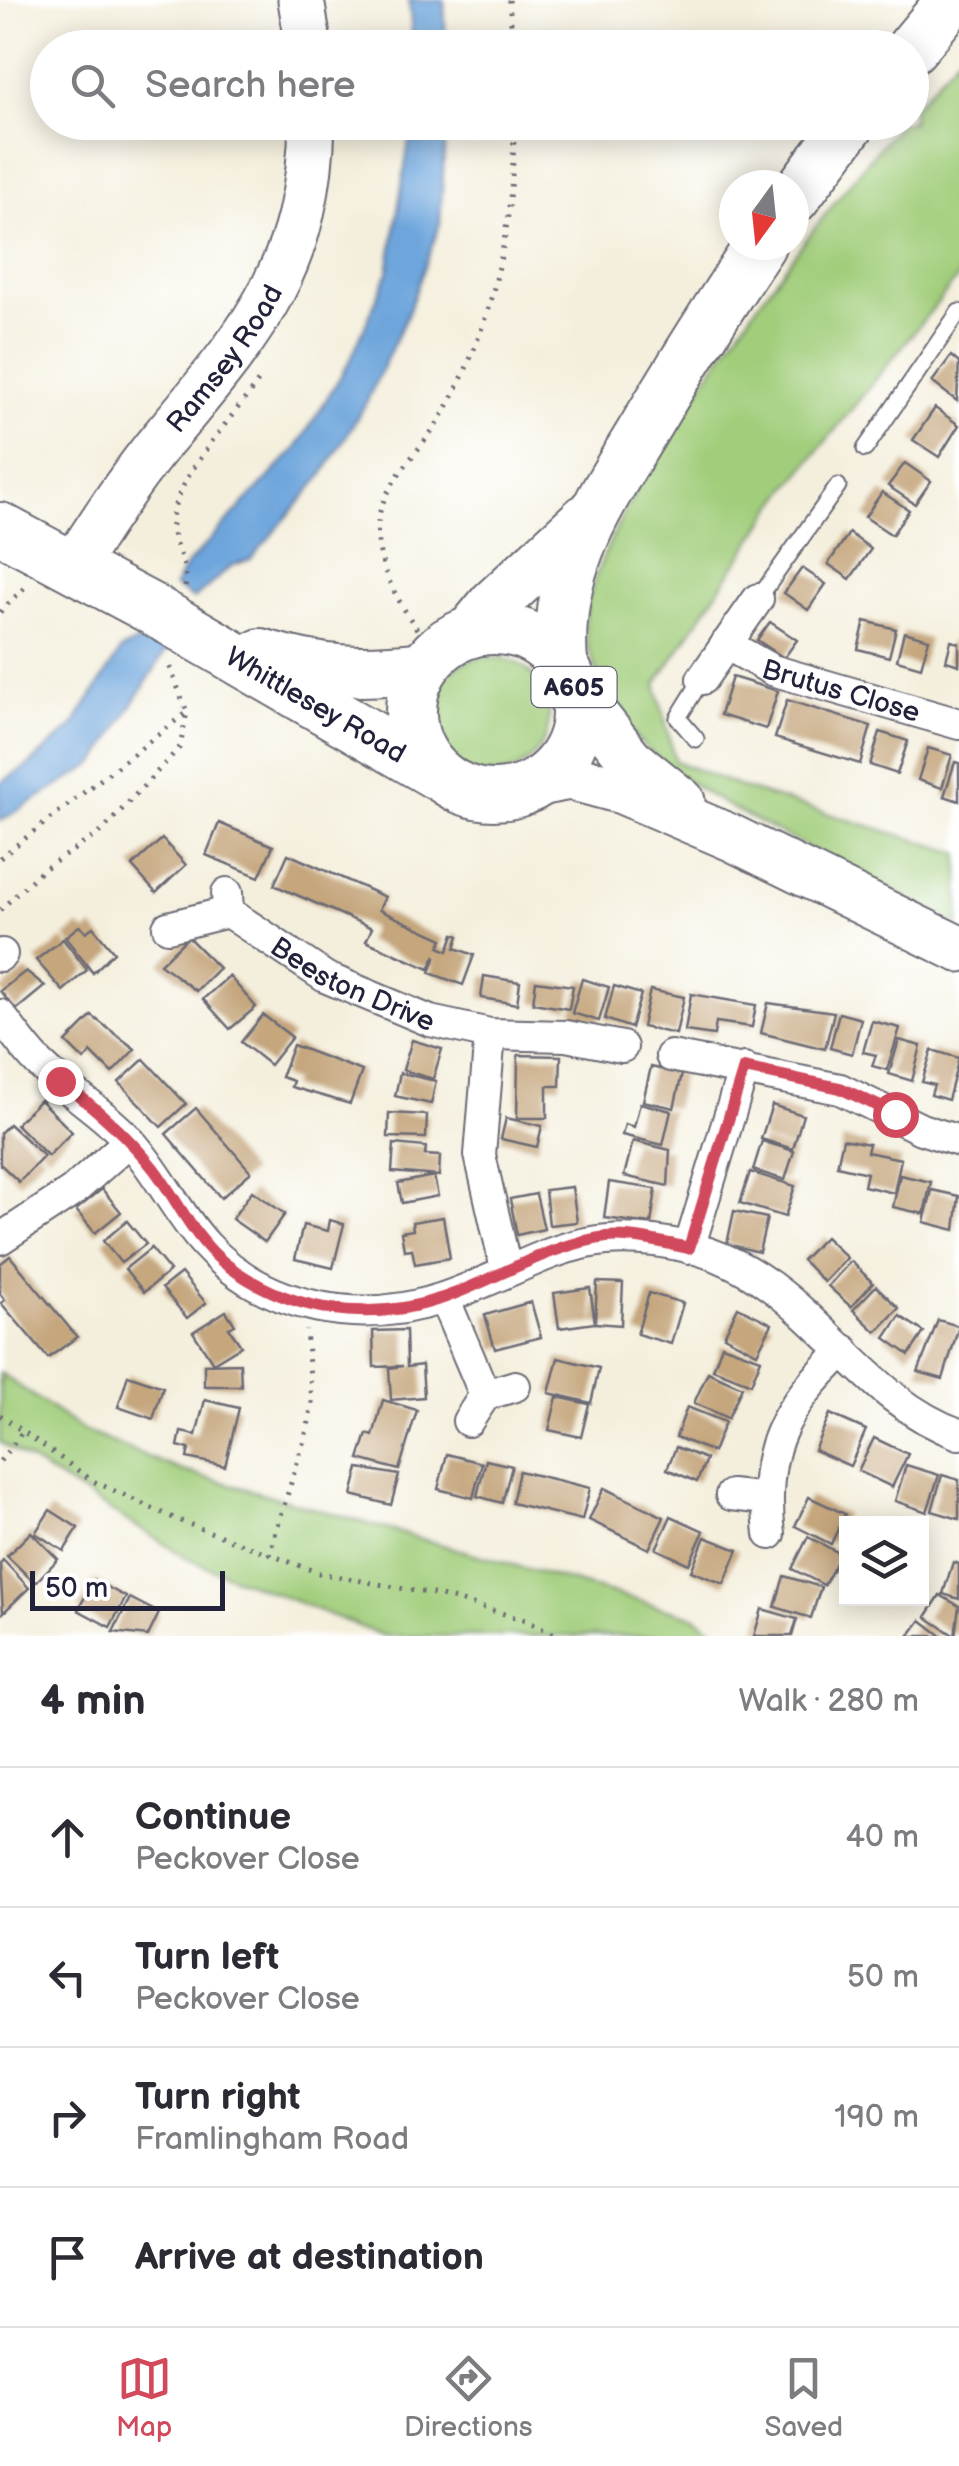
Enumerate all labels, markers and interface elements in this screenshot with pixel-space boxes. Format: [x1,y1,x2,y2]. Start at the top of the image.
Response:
search box [30,30,929,140]
icon: search [65,58,120,113]
text: Search here [145,63,356,108]
north arrow [719,170,809,260]
street label: Ramsey Road [160,280,290,440]
street label: Whittlesey Road [219,640,411,771]
street label: Brutus Close [758,653,924,730]
road number: A605 [532,667,616,707]
street label: Beeston Drive [264,930,439,1039]
route end [38,1059,84,1105]
route start [873,1092,919,1138]
map controls [839,1516,929,1606]
button: layers [839,1516,929,1606]
scale bar [30,1566,225,1610]
text: 50 m [45,1572,108,1605]
text: 4 min [40,1676,146,1727]
text: Walk · 280 m [738,1682,919,1721]
text: Continue [135,1795,291,1840]
icon: ahead [40,1810,95,1865]
text: 40 m [846,1818,919,1857]
text: Peckover Close [135,1840,360,1879]
text: Turn left [135,1935,279,1980]
icon: left [40,1950,95,2005]
text: 50 m [847,1958,919,1997]
text: Peckover Close [135,1980,360,2019]
text: Turn right [135,2075,300,2120]
icon: right [40,2090,95,2145]
text: 190 m [834,2098,919,2137]
text: Framlingham Road [135,2120,409,2159]
icon: arrive [40,2230,95,2285]
text: Arrive at destination [135,2235,484,2280]
tab: Map [116,2351,172,2444]
tab: Directions [404,2351,533,2444]
tab: Saved [765,2351,843,2444]

